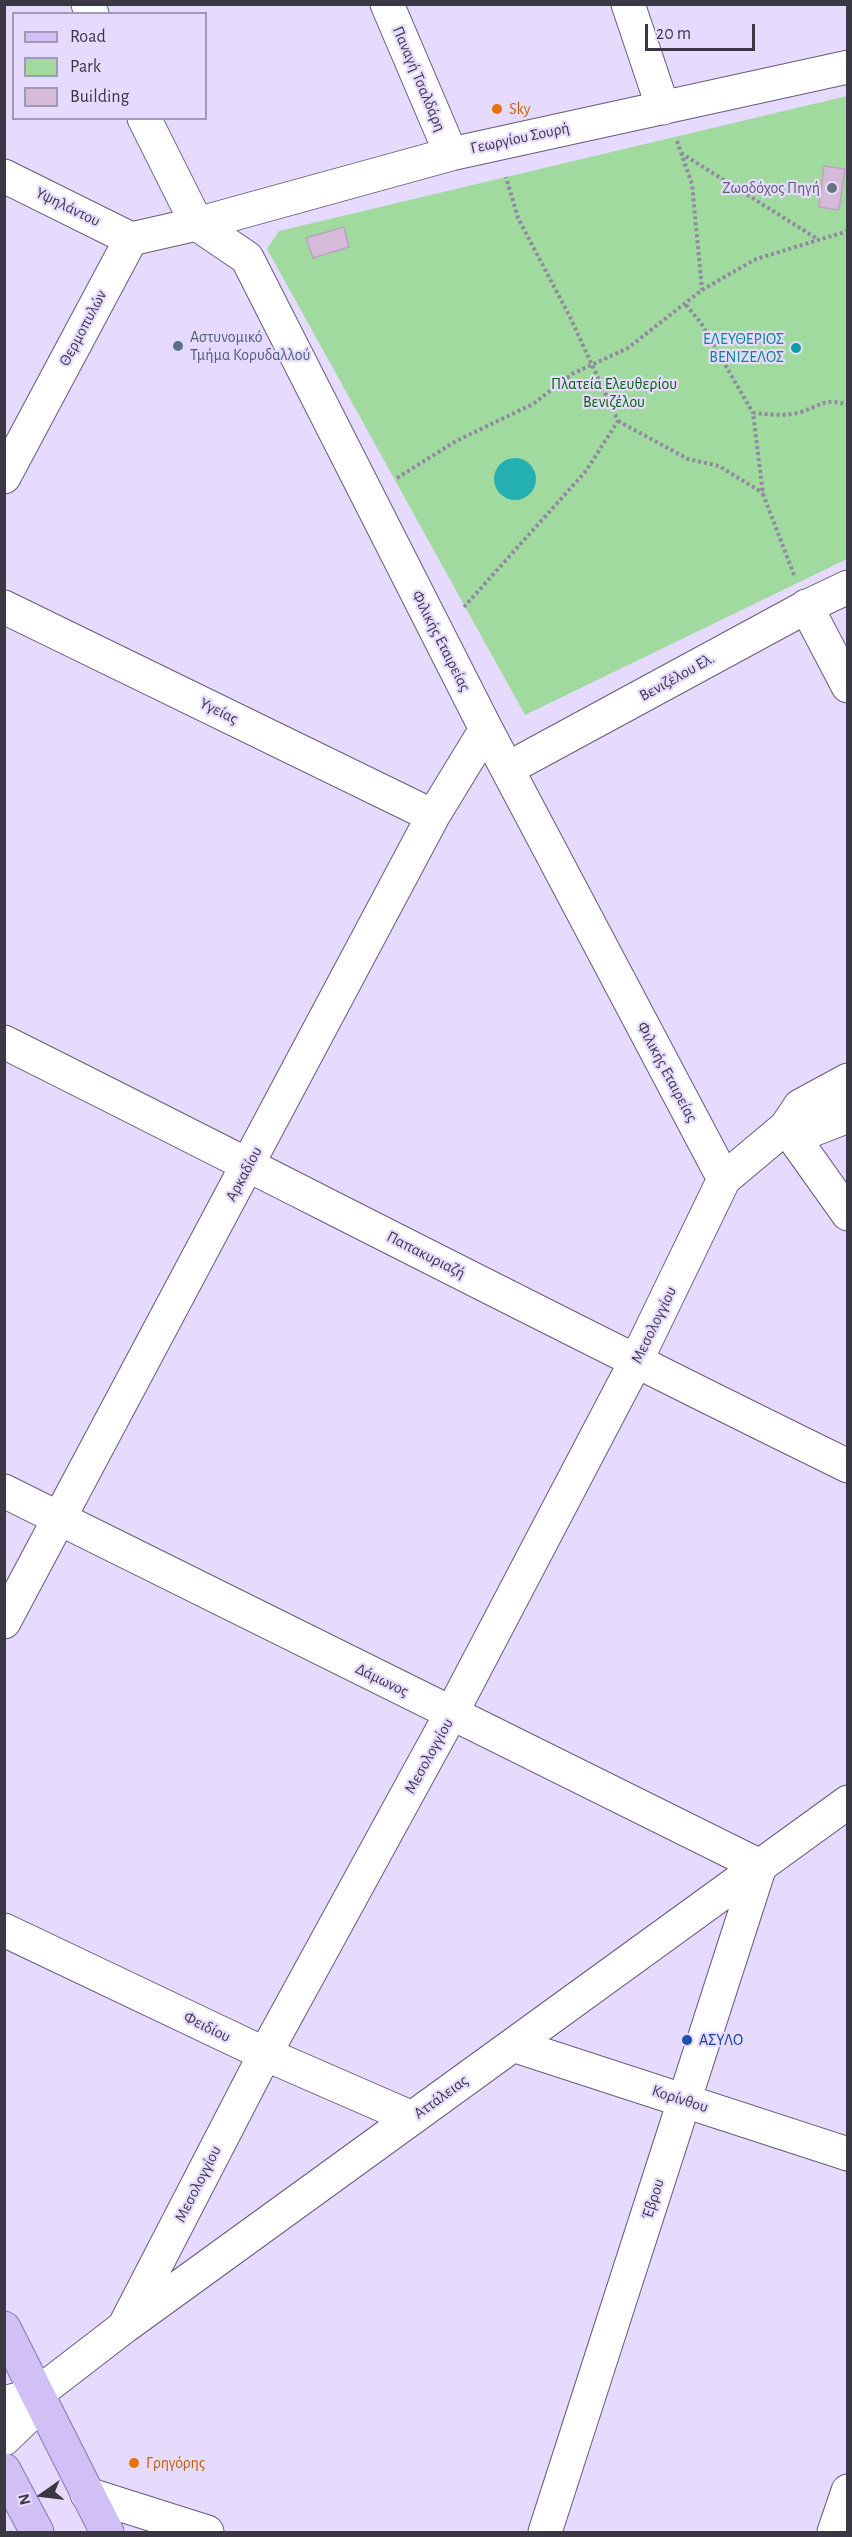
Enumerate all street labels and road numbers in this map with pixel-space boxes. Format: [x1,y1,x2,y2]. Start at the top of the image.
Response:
street label: Παναγή Τσαλδάρη [388,23,450,135]
street label: Γεωργίου Σουρή [469,118,571,158]
street label: Υψηλάντου [33,183,103,231]
street label: Θερμοπυλών [55,287,111,369]
street label: Φιλικής Εταιρείας [407,587,475,695]
street label: Βενιζέλου Ελ. [636,648,718,706]
street label: Υγείας [197,694,241,728]
street label: Φιλικής Εταιρείας [632,1019,702,1125]
street label: Αρκαδίου [222,1143,266,1205]
street label: Παπακυριαζή [384,1227,468,1283]
street label: Μεσολογγίου [627,1283,681,1367]
street label: Δάμωνος [352,1659,412,1701]
street label: Μεσολογγίου [400,1715,458,1797]
street label: Φειδίου [180,2007,234,2047]
street label: Αττάλειας [410,2071,472,2123]
street label: Κορίνθου [649,2081,711,2117]
street label: Μεσολογγίου [171,2143,225,2225]
street label: Έβρου [637,2176,669,2222]

